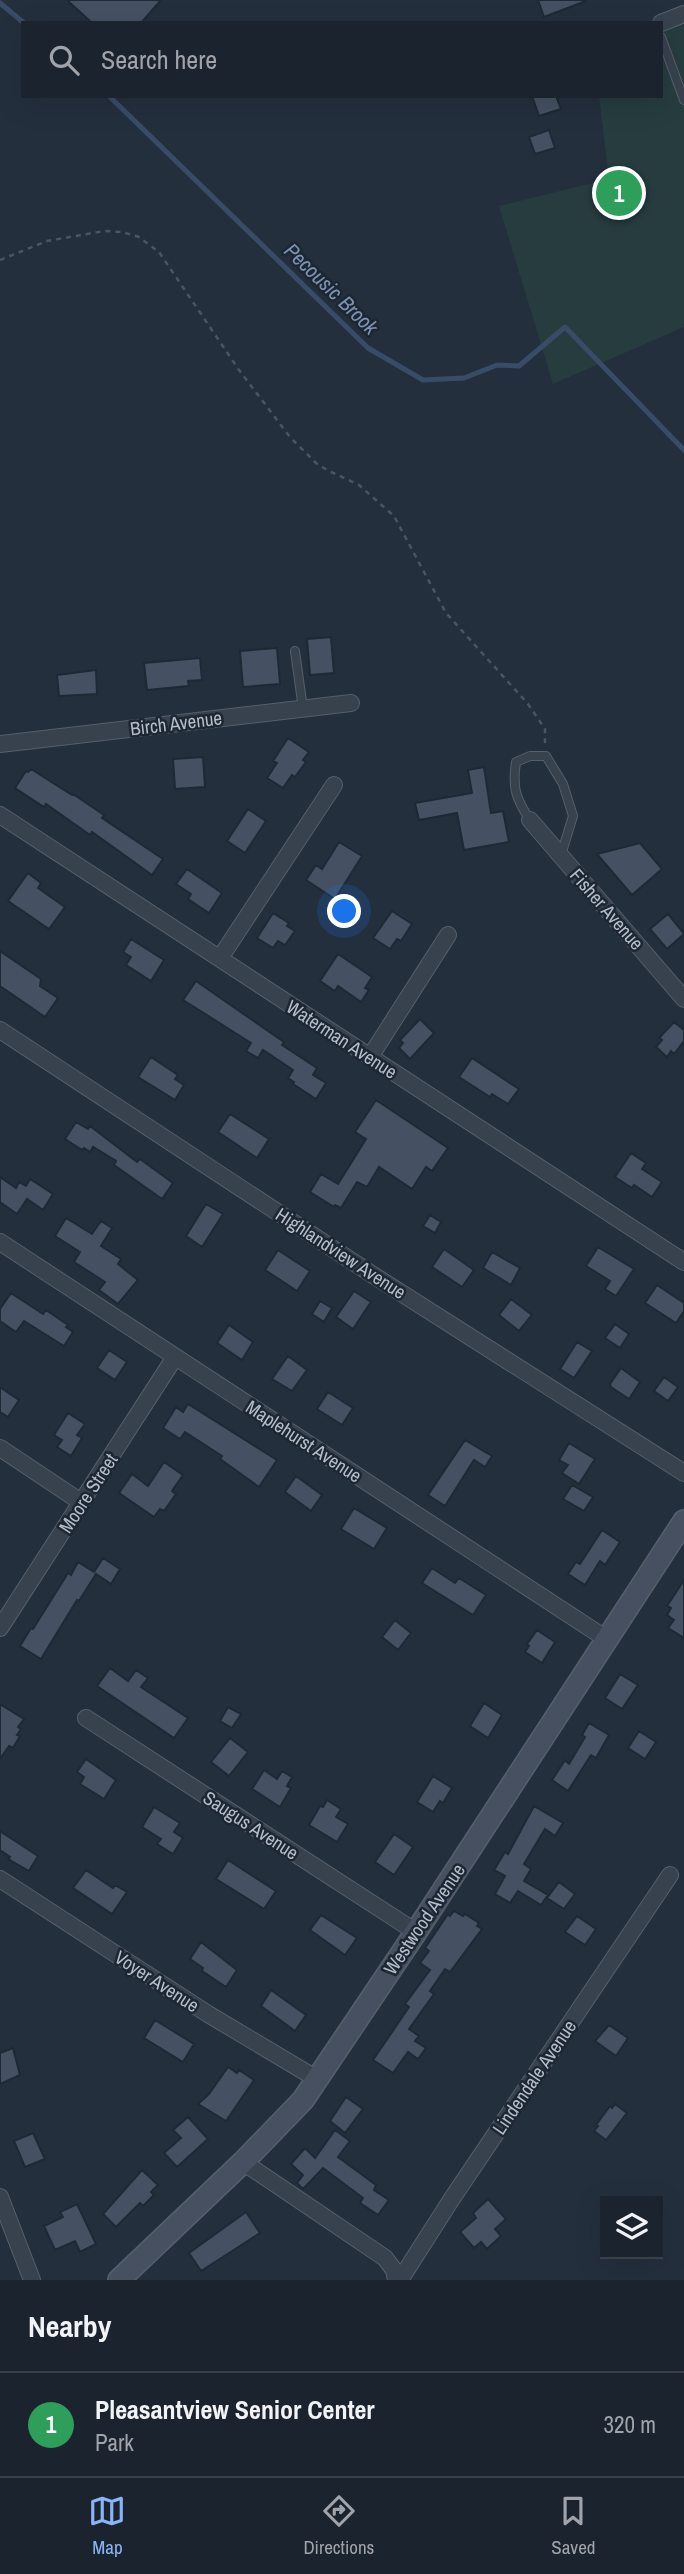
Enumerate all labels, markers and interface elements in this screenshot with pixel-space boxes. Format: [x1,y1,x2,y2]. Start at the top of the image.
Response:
search box [21,21,663,98]
icon: search [45,41,83,79]
text: Search here [101,42,217,77]
pin: 1 [596,167,642,219]
water label: Pecousic Brook [278,236,386,342]
street label: Birch Avenue [129,704,223,742]
street label: Fisher Avenue [564,863,650,955]
your location [327,894,361,928]
street label: Waterman Avenue [282,993,402,1085]
street label: Highlandview Avenue [271,1201,411,1305]
street label: Maplehurst Avenue [241,1394,367,1488]
street label: Moore Street [53,1448,124,1538]
street label: Saugus Avenue [198,1784,304,1866]
street label: Westwood Avenue [377,1858,471,1980]
street label: Voyer Avenue [110,1944,204,2018]
street label: Lindendale Avenue [486,2015,582,2139]
map controls [600,2196,663,2259]
button: layers [600,2196,663,2259]
text: Nearby [28,2306,111,2346]
text: Pleasantview Senior Center [95,2392,375,2427]
text: 1 [46,2409,56,2440]
text: 320 m [604,2409,656,2440]
text: Park [95,2427,134,2458]
tab: Map [88,2492,126,2560]
tab: Directions [303,2492,374,2560]
tab: Saved [551,2492,596,2560]

